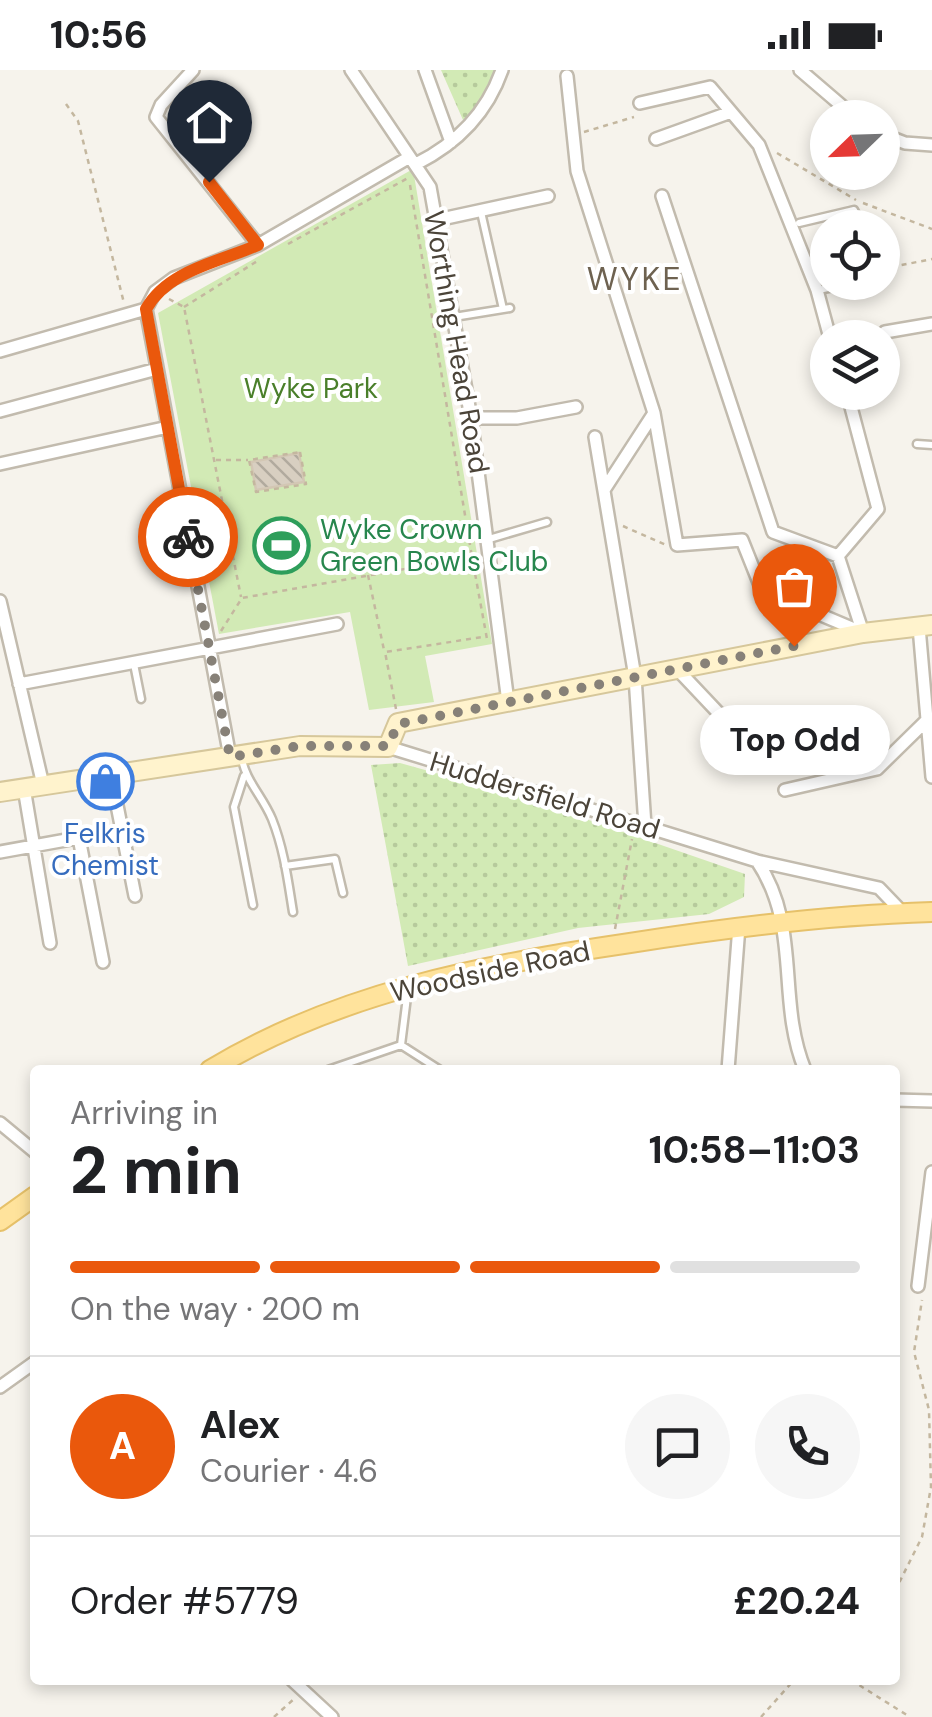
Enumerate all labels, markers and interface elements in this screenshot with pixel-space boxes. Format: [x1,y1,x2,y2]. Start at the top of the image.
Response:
text: 10:56 [50,10,148,60]
pin [167,80,252,183]
icon: home [182,95,237,150]
north arrow [810,100,900,190]
map controls [810,100,900,410]
street label: Worthing Head Road [415,208,498,476]
button: locate [810,210,900,300]
district label: WYKE [587,258,683,300]
button: layers [810,320,900,410]
park label: Wyke Park [244,370,378,407]
courier [138,487,238,587]
icon: bike [161,510,216,565]
place label: Wyke Crown Green Bowls Club [320,511,548,580]
sports icon: Wyke Crown Green Bowls Club [251,515,311,575]
pin [752,544,837,647]
icon: bag [767,559,822,614]
callout: Top Odd [699,706,889,776]
text: Top Odd [729,719,861,761]
street label: Huddersfield Road [425,743,664,848]
shop icon: Felkris Chemist [75,752,135,812]
place label: Felkris Chemist [51,815,159,884]
street label: Woodside Road [387,932,593,1011]
text: Arriving in [70,1092,218,1134]
text: 10:58–11:03 [649,1125,860,1175]
text: 2 min [70,1129,242,1213]
text: On the way · 200 m [70,1288,360,1330]
button: chat [625,1394,730,1499]
button: phone [755,1394,860,1499]
text: Alex [200,1400,280,1450]
text: A [109,1421,136,1471]
text: Courier · 4.6 [200,1450,378,1492]
text: Order #5779 [70,1576,299,1626]
text: £20.24 [733,1576,860,1626]

